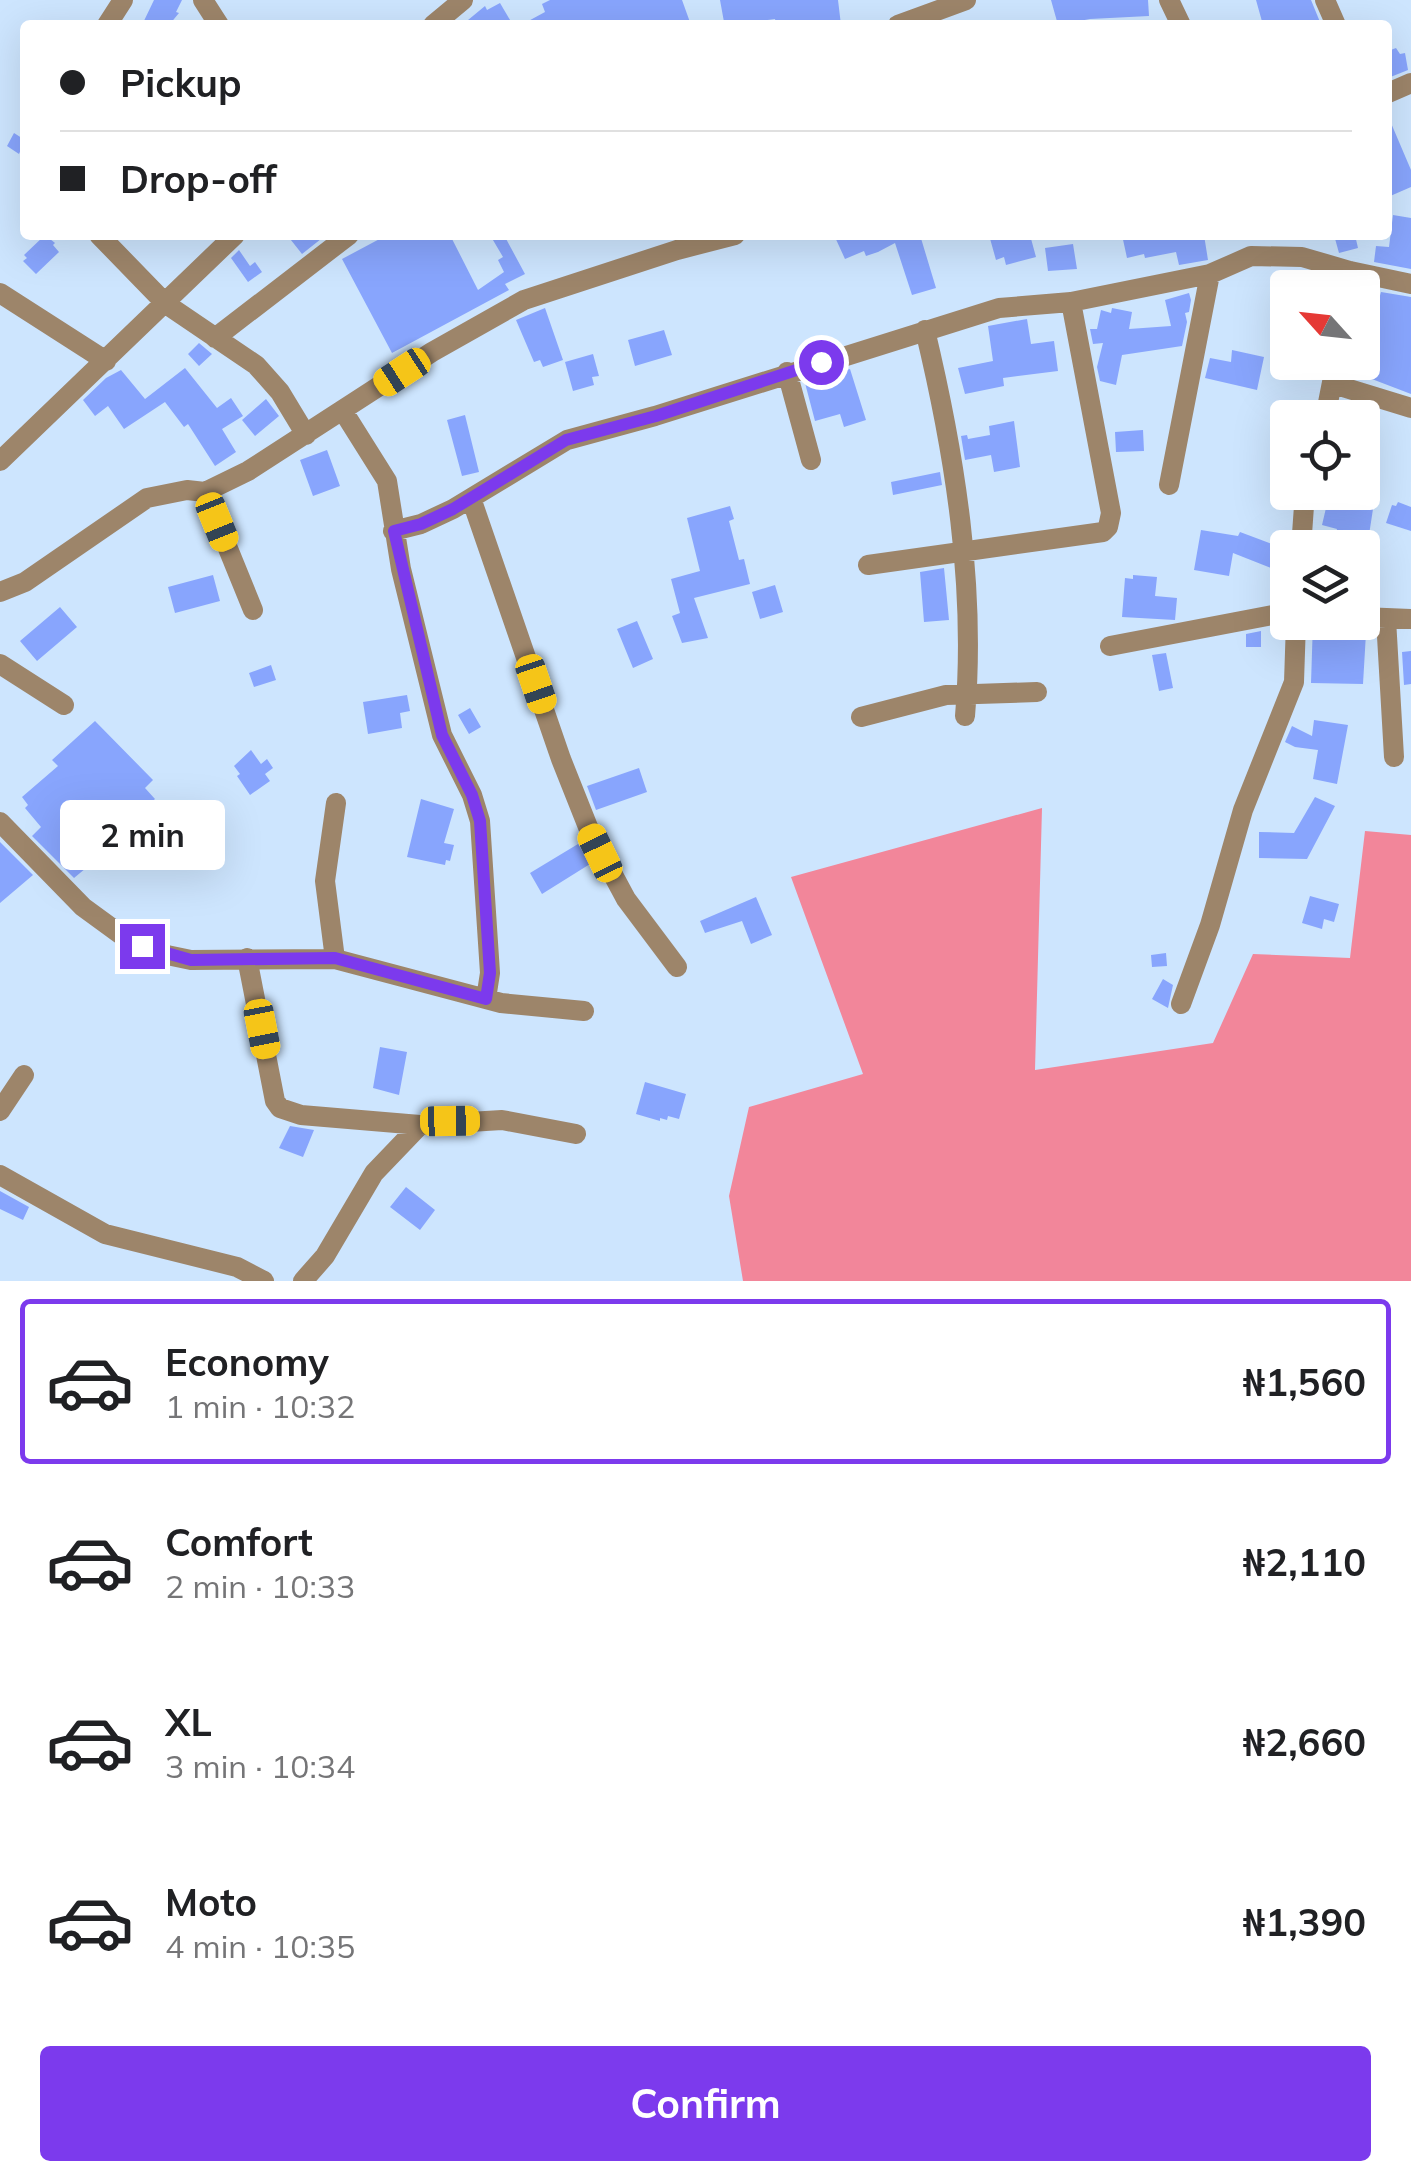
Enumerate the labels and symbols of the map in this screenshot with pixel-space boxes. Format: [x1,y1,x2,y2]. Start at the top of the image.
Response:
north arrow [1270,270,1380,380]
route start [799,340,844,385]
car [369,343,435,401]
car [192,489,242,555]
car [512,651,560,717]
callout: 2 min [59,801,224,871]
car [573,819,627,887]
route end [120,924,165,969]
car [242,997,282,1061]
car [420,1105,480,1137]

